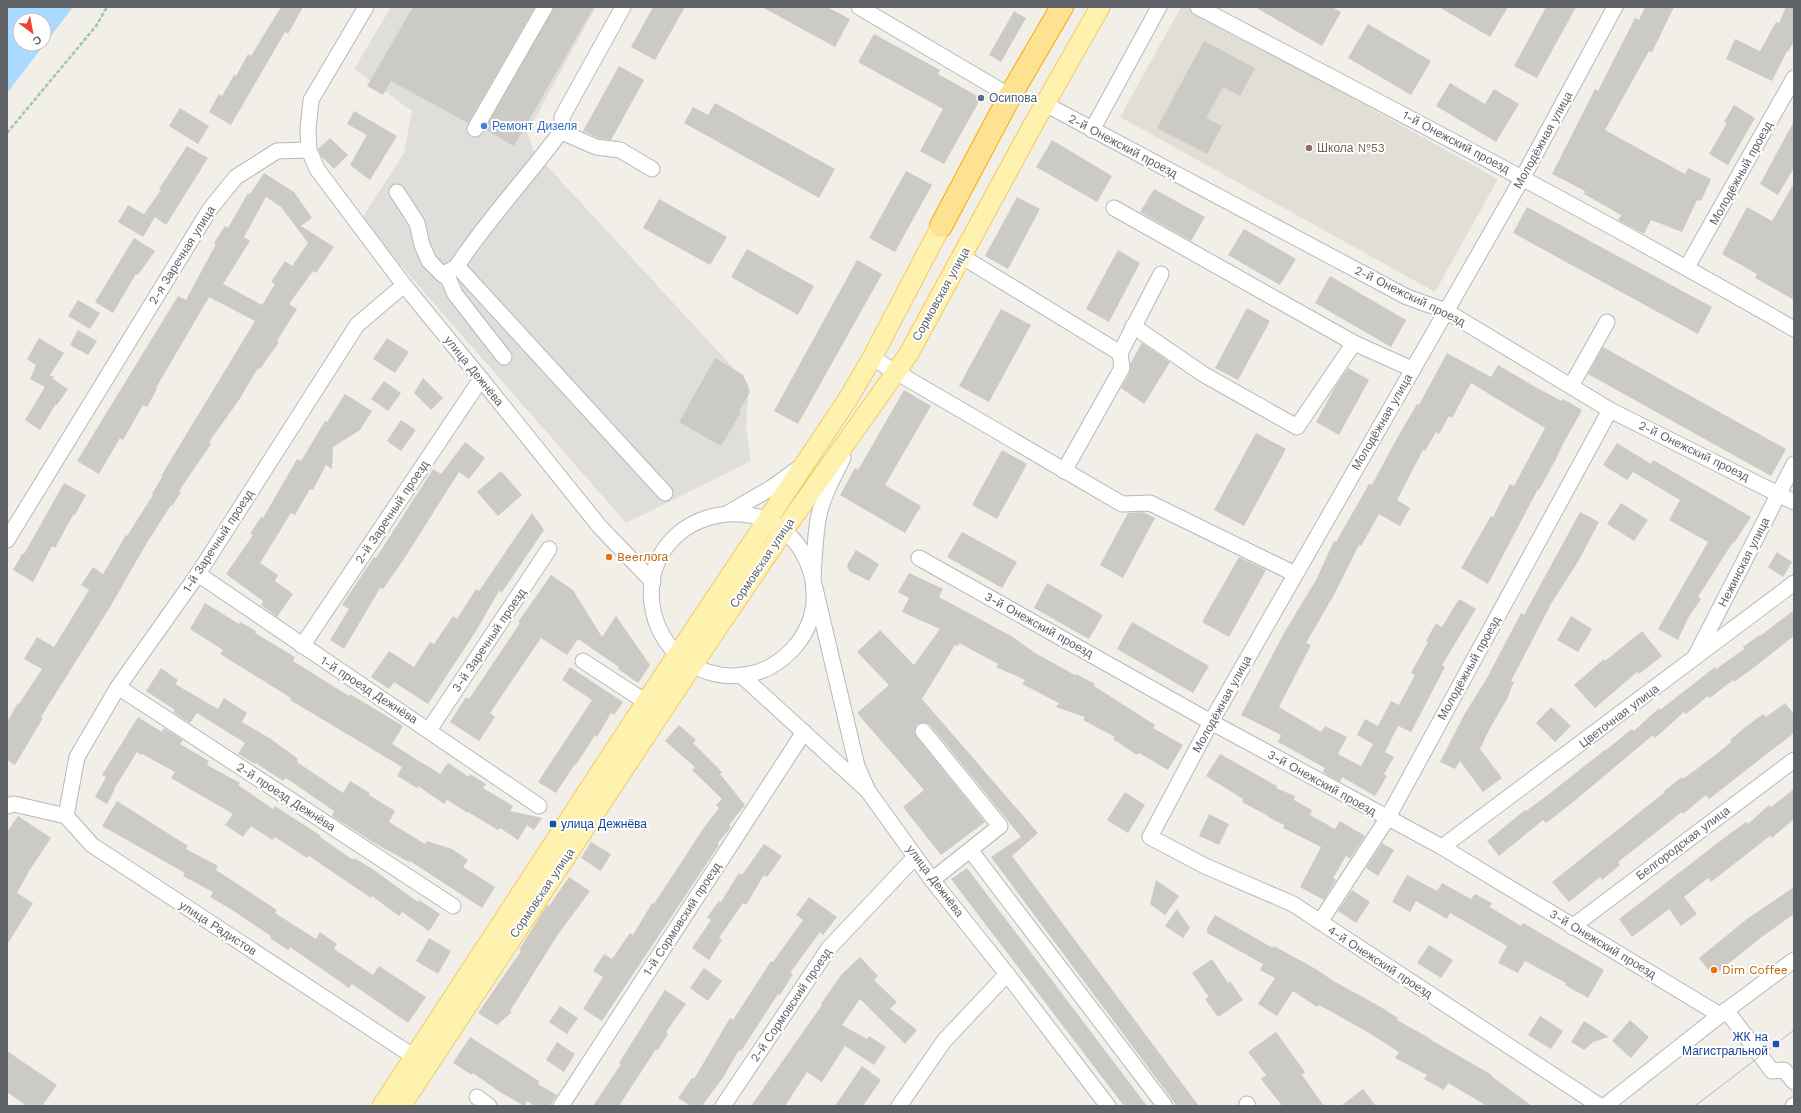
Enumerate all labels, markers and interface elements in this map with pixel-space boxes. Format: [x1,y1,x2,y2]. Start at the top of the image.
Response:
north arrow [12,12,52,52]
text: С [30,32,44,48]
street label: Молодёжная улица [1511,89,1576,191]
place label: Осипова [989,91,1037,105]
marker: Осипова [976,93,986,103]
street label: 1-й Онежский проезд [1400,108,1512,176]
street label: 2-й Онежский проезд [1066,111,1180,181]
place label: Ремонт Дизеля [492,119,577,133]
street label: Молодёжный проезд [1707,119,1775,227]
marker: Ремонт Дизеля [479,121,489,131]
place label: Школа №53 [1317,141,1385,155]
marker: Школа №53 [1304,143,1314,153]
street label: 2-я Заречная улица [146,203,218,307]
street label: Сормовская улица [909,244,973,343]
street label: 2-й Онежский проезд [1352,263,1468,329]
street label: улица Дежнёва [441,333,507,409]
street label: Молодёжная улица [1349,371,1415,473]
street label: 2-й Онежский проезд [1636,418,1752,484]
street label: 2-й Заречный проезд [352,458,432,566]
street label: 1-й Заречный проезд [180,487,256,595]
street label: Сормовская улица [727,515,797,610]
street label: Нежинская улица [1715,515,1773,609]
place label: Beerлога [617,550,669,564]
marker: Beerлога [604,552,614,562]
street label: 3-й Заречный проезд [449,586,529,694]
street label: 3-й Онежский проезд [982,589,1096,661]
street label: Молодёжный проезд [1435,614,1503,722]
street label: 1-й проезд Дежнёва [318,653,421,727]
street label: Молодёжная улица [1190,653,1255,755]
street label: Цветочная улица [1576,681,1662,751]
street label: 3-й Онежский проезд [1265,747,1379,819]
street label: 2-й проезд Дежнёва [234,760,338,834]
street label: Белгородская улица [1633,803,1733,883]
place label: улица Дежнёва [561,817,647,831]
marker: улица Дежнёва [548,819,558,829]
street label: улица Дежнёва [904,842,967,920]
street label: Сормовская улица [507,845,577,940]
street label: 1-й Сормовский проезд [640,860,724,978]
street label: улица Радистов [177,898,259,958]
street label: 3-й Онежский проезд [1547,907,1659,981]
street label: 4-й Онежский проезд [1325,923,1435,1001]
street label: 2-й Сормовский проезд [748,946,834,1064]
place label: Dim Coffee [1722,963,1788,977]
marker: Dim Coffee [1709,965,1719,975]
place label: ЖК на Магистральной [1682,1030,1768,1058]
marker: ЖК на Магистральной [1771,1039,1781,1049]

